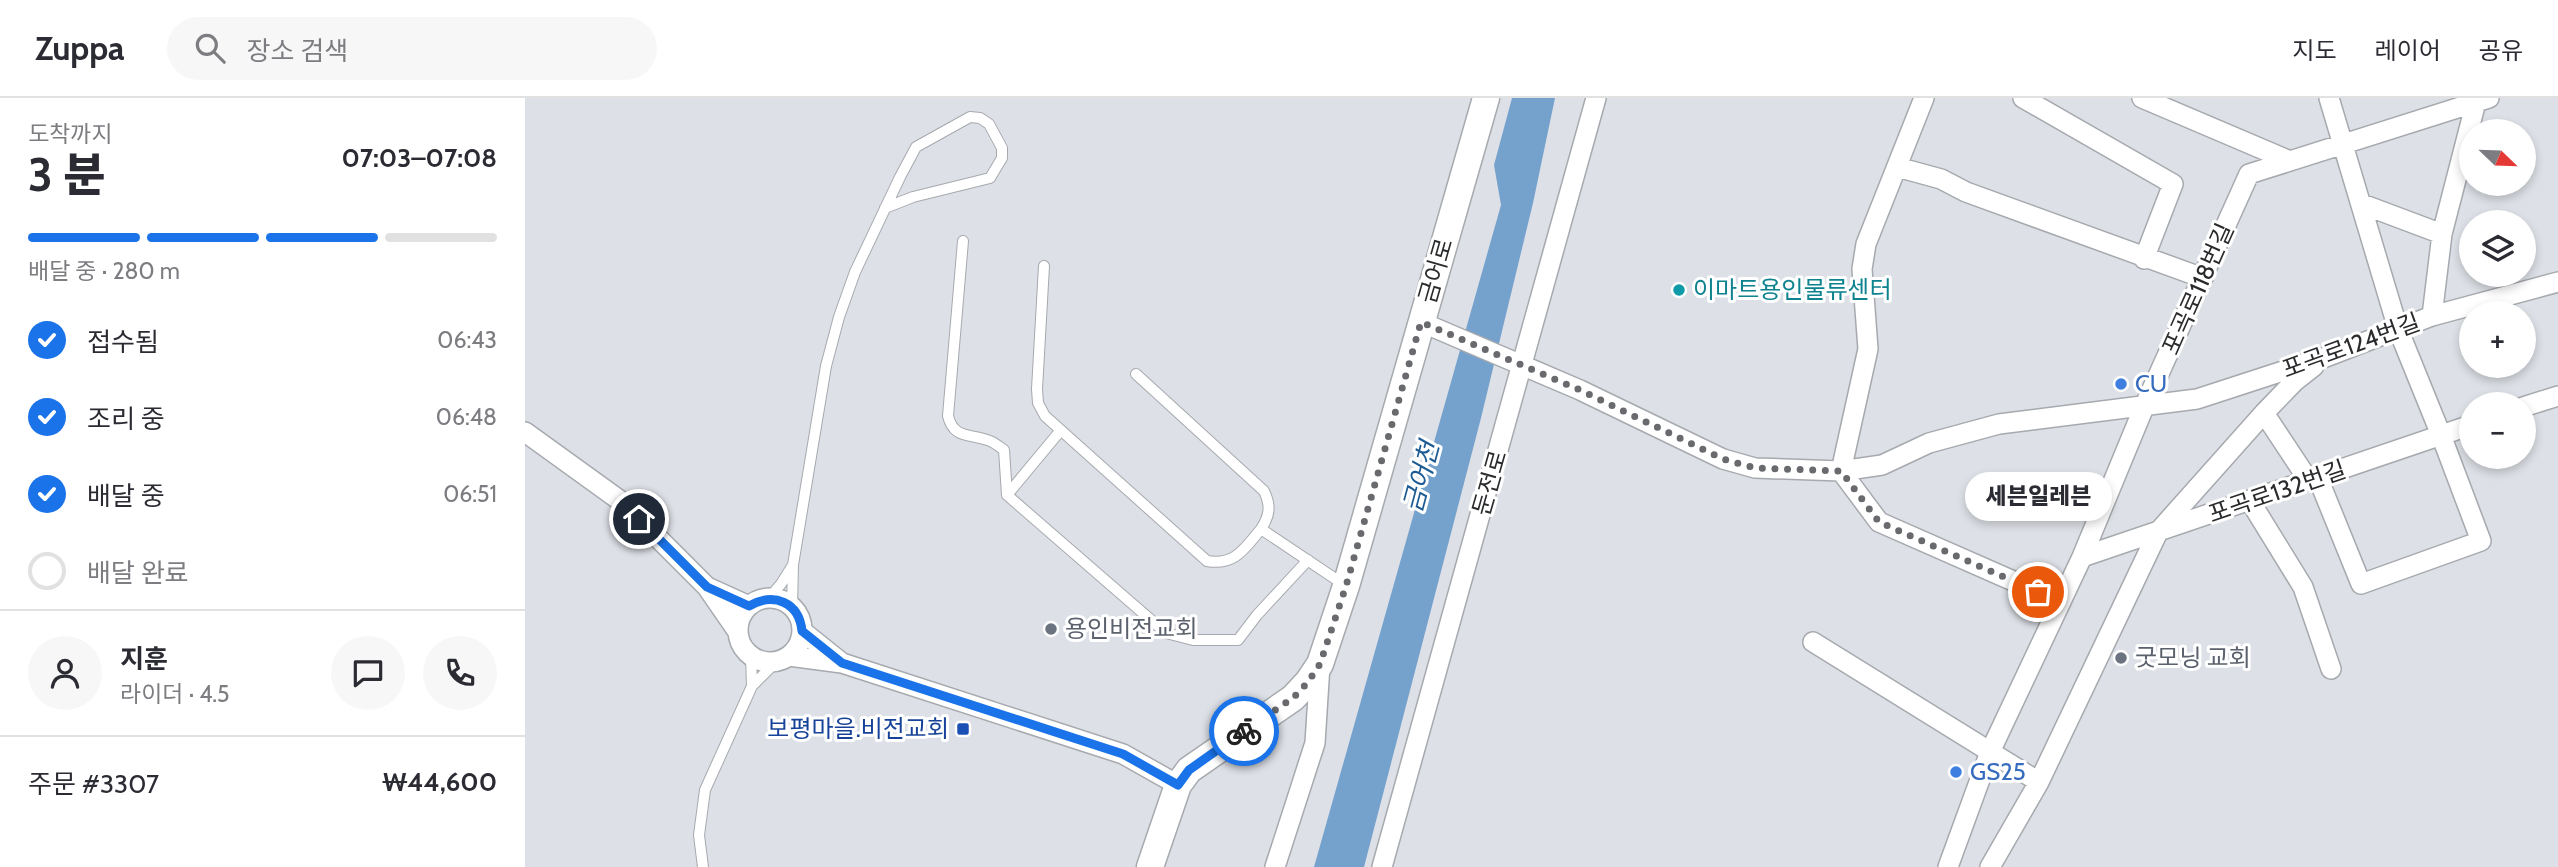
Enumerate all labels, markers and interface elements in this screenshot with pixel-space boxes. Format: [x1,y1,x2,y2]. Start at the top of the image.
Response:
search box [167,17,657,80]
text: Zuppa [35,28,125,68]
icon: search [191,29,229,67]
text: 장소 검색 [247,35,348,67]
text: 지도 [2292,36,2337,65]
text: 레이어 [2375,36,2441,65]
text: 공유 [2479,36,2523,65]
north arrow [2459,119,2536,196]
map controls [2459,119,2536,469]
text: 도착까지 [28,120,113,148]
text: 07:03–07:08 [341,142,497,174]
text: 3 분 [28,147,105,203]
button: layers [2459,210,2536,287]
street label: 포곡로118번길 [2156,219,2239,359]
street label: 금어로 [1412,235,1459,307]
text: 배달 중 · 280 m [28,257,180,285]
place label: 이마트용인물류센터 [1693,275,1892,304]
marker: 이마트용인물류센터 [1671,282,1687,298]
button: + [2459,301,2536,378]
street label: 포곡로124번길 [2278,307,2424,384]
icon: check [28,321,66,359]
text: 접수됨 [87,326,159,358]
text: 06:43 [437,326,497,354]
place label: CU [2135,369,2167,398]
marker: CU [2113,376,2129,392]
button: − [2459,392,2536,469]
icon: check [28,398,66,436]
text: 조리 중 [87,403,165,435]
text: 06:48 [436,403,497,431]
water label: 금어천 [1396,435,1447,516]
street label: 둔전로 [1466,447,1513,519]
street label: 포곡로132번길 [2204,454,2350,529]
callout: 세븐일레븐 [1965,473,2111,522]
icon: check [28,475,66,513]
text: 배달 중 [87,480,165,512]
text: 06:51 [443,480,497,508]
text: 세븐일레븐 [1986,482,2091,510]
pin [609,489,669,549]
icon: home [620,500,658,538]
text: 배달 완료 [87,557,189,589]
pin [2008,562,2068,622]
icon: bag [2019,573,2057,611]
place label: 용인비전교회 [1065,614,1197,643]
marker: 용인비전교회 [1043,621,1059,637]
button: person [28,636,102,710]
button: chat [331,636,405,710]
button: phone [423,636,497,710]
text: 지훈 [120,643,168,675]
place label: 굿모닝 교회 [2135,643,2251,672]
marker: 굿모닝 교회 [2113,650,2129,666]
text: 라이더 · 4.5 [120,680,229,708]
courier [1209,696,1279,766]
icon: bike [1225,712,1263,750]
place label: 보평마을.비전교회 [767,714,949,743]
marker: 보평마을.비전교회 [955,721,971,737]
place label: GS25 [1970,757,2026,786]
marker: GS25 [1948,764,1964,780]
text: ₩44,600 [382,766,497,798]
text: 주문 #3307 [28,768,159,800]

